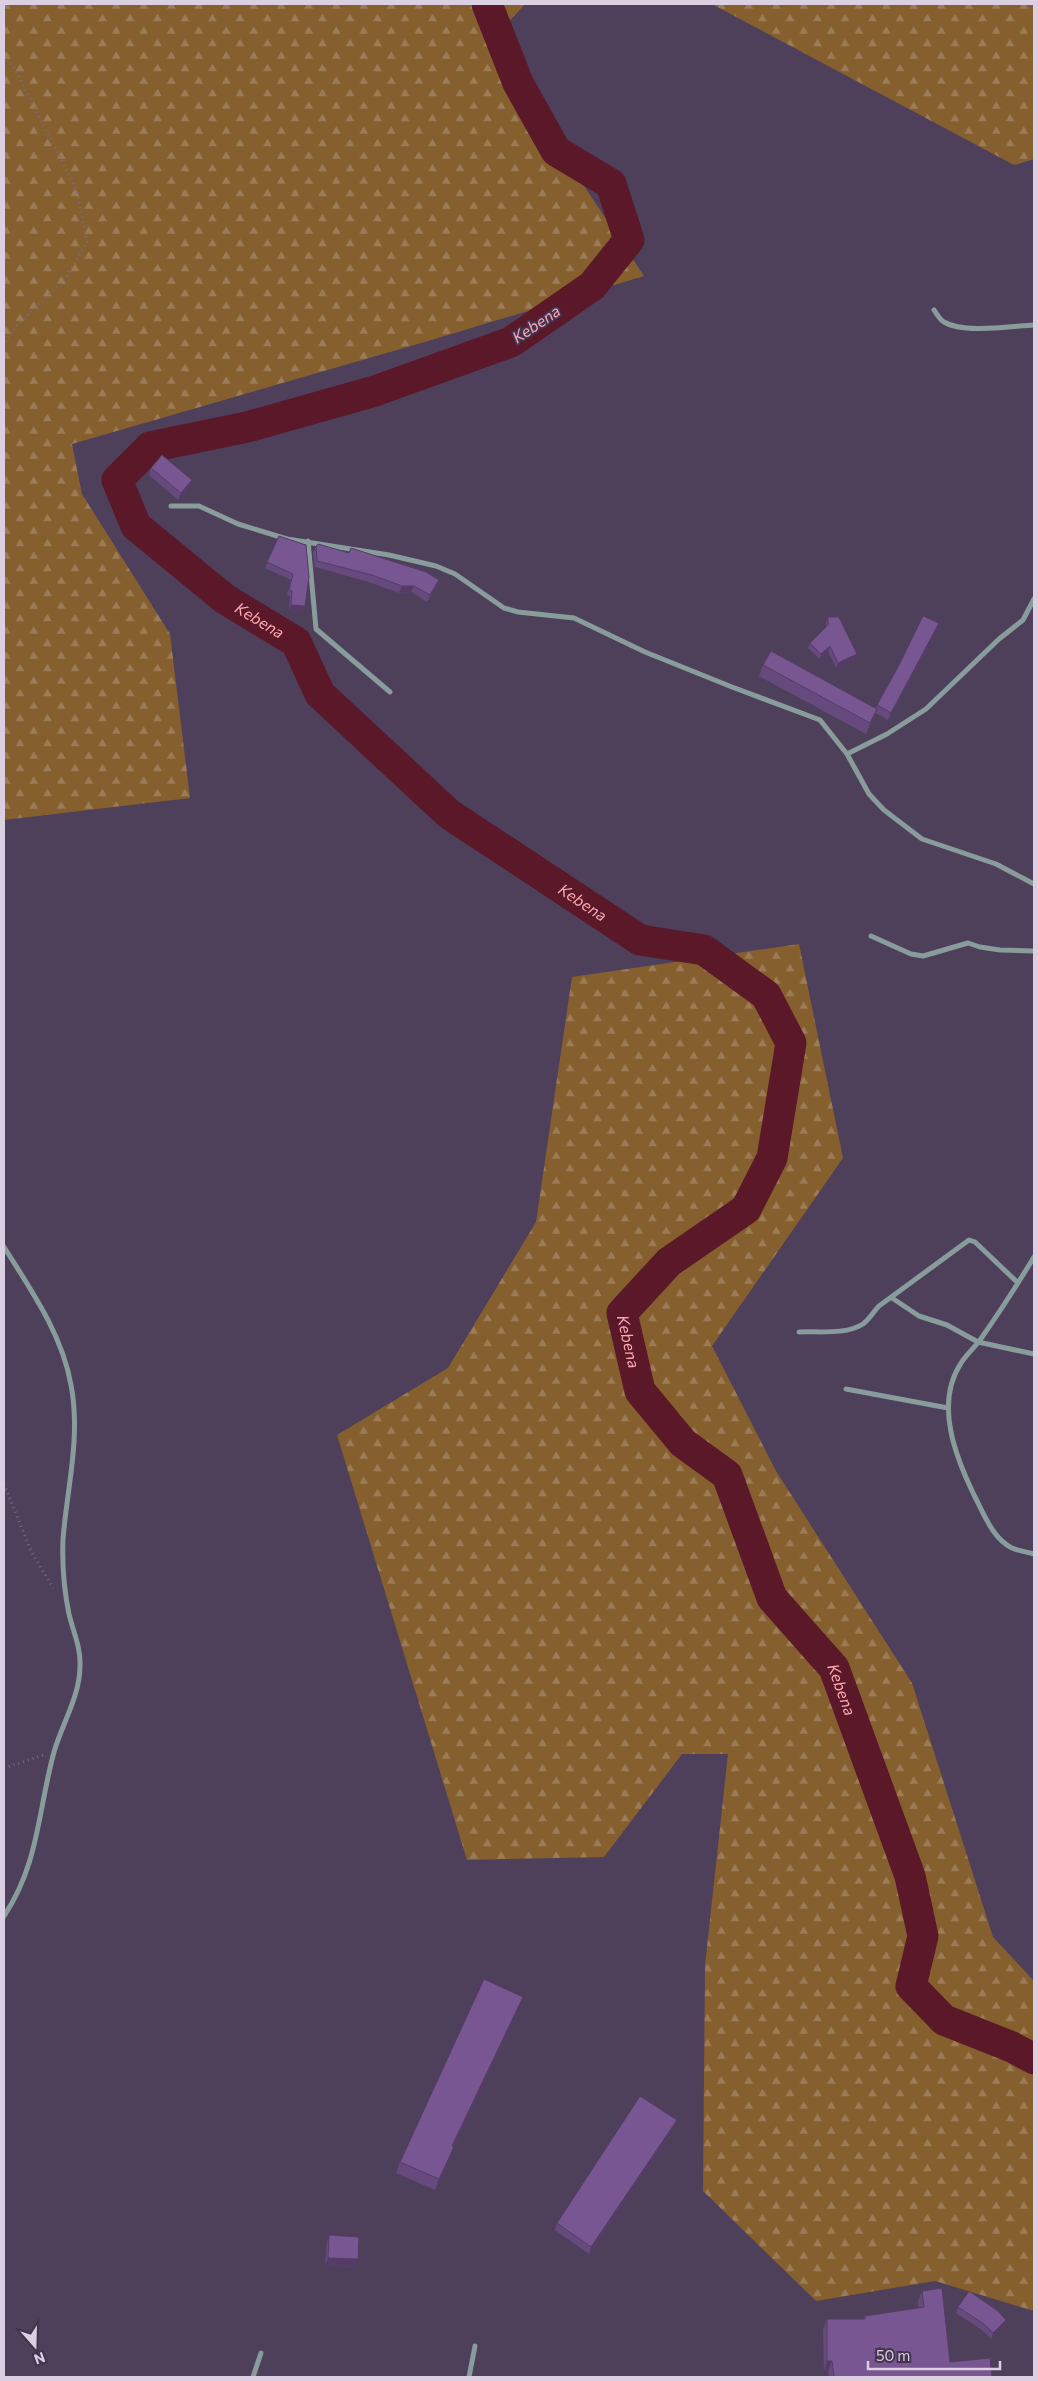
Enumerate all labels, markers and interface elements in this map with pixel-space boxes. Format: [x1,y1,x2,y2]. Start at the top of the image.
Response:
water label: Kebena [508,301,563,347]
water label: Kebena [232,598,288,642]
water label: Kebena [555,879,611,925]
water label: Kebena [614,1313,644,1370]
water label: Kebena [824,1661,860,1718]
north arrow [10,2321,60,2371]
scale bar [868,2338,1000,2370]
text: 50 m [876,2346,910,2364]
text: N [32,2349,47,2368]

